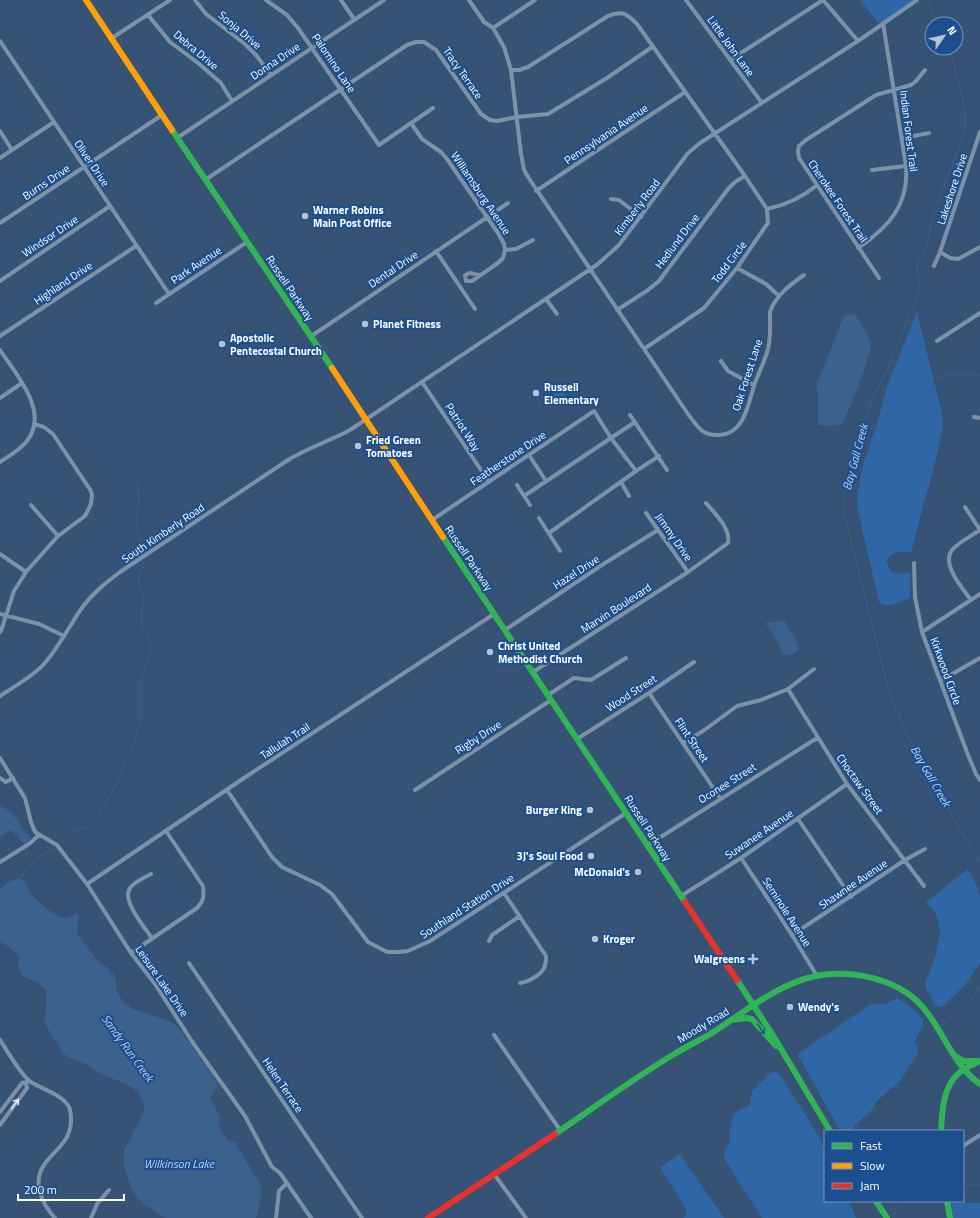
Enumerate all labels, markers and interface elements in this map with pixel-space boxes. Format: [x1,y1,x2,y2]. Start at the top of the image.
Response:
street label: Sonja Drive [215,7,265,53]
street label: Little John Lane [704,12,759,80]
north arrow [924,16,964,56]
text: N [944,23,961,38]
street label: Debra Drive [170,26,222,74]
street label: Palomino Lane [308,30,360,96]
street label: Donna Drive [247,38,303,83]
street label: Tracy Terrace [439,44,487,103]
street label: Indian Forest Trail [896,89,922,173]
street label: Pennsylvania Avenue [561,100,652,168]
street label: Oliver Drive [70,136,114,190]
street label: Williamsburg Avenue [447,148,515,238]
street label: Lakeshore Drive [933,151,971,227]
street label: Cherokee Forest Trail [804,156,872,246]
street label: Burns Drive [19,160,73,204]
street label: Kimberly Road [610,175,664,239]
place label: Warner Robins Main Post Office [313,202,392,231]
street label: Hedlund Drive [651,210,703,272]
street label: Windsor Drive [19,211,82,261]
marker: Warner Robins Main Post Office [300,211,310,221]
street label: Todd Circle [708,237,751,287]
street label: Park Avenue [168,242,225,288]
street label: Dental Drive [365,246,421,292]
street label: Russell Parkway [262,252,318,325]
street label: Highland Drive [30,257,96,309]
place label: Planet Fitness [373,316,441,332]
marker: Planet Fitness [360,319,370,329]
place label: Apostolic Pentecostal Church [230,330,322,359]
street label: Oak Forest Lane [728,337,766,413]
marker: Apostolic Pentecostal Church [217,339,227,349]
place label: Russell Elementary [544,379,599,408]
marker: Russell Elementary [531,388,541,398]
street label: Patriot Way [441,400,485,455]
water label: Bay Gall Creek [837,420,873,492]
street label: Featherstone Drive [467,426,550,489]
place label: Fried Green Tomatoes [366,432,421,461]
marker: Fried Green Tomatoes [353,441,363,451]
street label: South Kimberly Road [118,499,208,567]
street label: Jimmy Drive [651,510,697,565]
street label: Russell Parkway [441,522,497,595]
street label: Hazel Drive [550,551,603,593]
street label: Marvin Boulevard [578,579,655,637]
street label: Kirkwood Circle [926,635,966,707]
place label: Christ United Methodist Church [498,638,583,667]
marker: Christ United Methodist Church [485,647,495,657]
street label: Wood Street [602,670,660,715]
street label: Flint Street [671,714,713,766]
street label: Rigby Drive [452,716,505,758]
street label: Tallulah Trail [257,719,313,763]
water label: Bay Gall Creek [906,742,957,812]
street label: Choctaw Street [833,751,887,818]
street label: Oconee Street [695,759,759,807]
street label: Russell Parkway [621,792,676,865]
place label: Burger King [526,802,582,818]
marker: Burger King [585,805,595,815]
street label: Suwanee Avenue [722,805,797,863]
place label: 3J's Soul Food [517,848,583,864]
marker: 3J's Soul Food [586,851,596,861]
street label: Shawnee Avenue [816,855,891,913]
place label: McDonald's [574,864,630,880]
marker: McDonald's [633,867,643,877]
street label: Southland Station Drive [417,869,518,942]
street label: Seminole Avenue [759,874,816,950]
place label: Kroger [603,931,635,947]
marker: Kroger [590,934,600,944]
street label: Leisure Lake Drive [131,942,193,1020]
place label: Walgreens [694,951,745,967]
marker: Walgreens [748,954,758,964]
place label: Wendy's [798,999,839,1015]
marker: Wendy's [785,1002,795,1012]
street label: Moody Road [674,1003,732,1047]
water label: Sandy Run Creek [97,1010,160,1087]
one-way arrow [757,1024,765,1035]
street label: Helen Terrace [259,1054,308,1116]
one-way arrow [11,1099,19,1110]
legend [824,1130,964,1202]
text: Fast [860,1136,883,1155]
water label: Wilkinson Lake [144,1154,216,1173]
text: Slow [860,1156,885,1175]
scale bar [18,1176,124,1202]
text: Jam [860,1176,880,1195]
text: 200 m [24,1180,57,1199]

